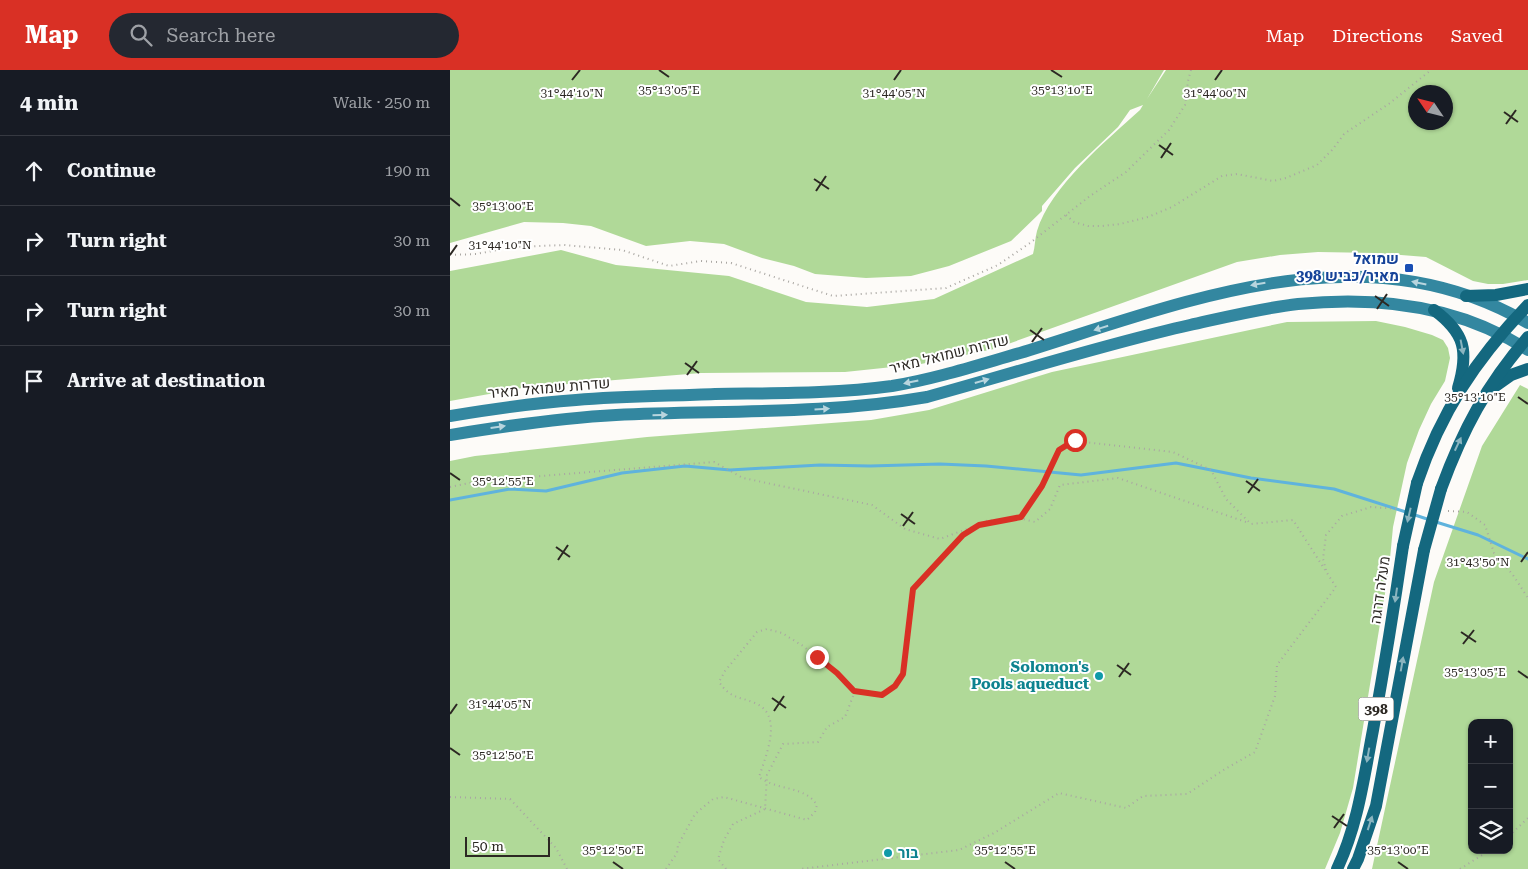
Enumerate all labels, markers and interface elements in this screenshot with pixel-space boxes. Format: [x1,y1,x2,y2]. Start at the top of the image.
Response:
search box [109,13,459,58]
text: Map [25,21,79,49]
icon: search [127,21,155,49]
text: Search here [167,24,275,47]
text: Map [1266,25,1304,46]
text: Directions [1332,25,1423,46]
text: Saved [1451,25,1503,46]
text: 35°13'05"E [638,83,700,97]
text: 35°13'10"E [1031,83,1093,97]
north arrow [1408,85,1453,130]
text: 31°44'10"N [540,86,604,100]
text: 31°44'05"N [862,86,926,100]
text: 31°44'00"N [1183,86,1247,100]
text: 4 min [20,91,78,115]
text: Walk · 250 m [333,93,430,112]
icon: ahead [20,157,48,185]
text: Continue [67,159,156,182]
text: 190 m [384,161,430,180]
text: 35°13'00"E [472,199,534,213]
icon: right [20,227,48,255]
text: Turn right [67,229,167,252]
text: 30 m [393,231,430,250]
text: 31°44'10"N [468,238,532,252]
place label: שמואל מאיר/כביש 398 [1296,250,1399,285]
marker: שמואל מאיר/כביש 398 [1403,262,1415,274]
one-way arrow [1411,279,1427,287]
one-way arrow [1249,281,1265,289]
icon: right [20,297,48,325]
text: Turn right [67,299,167,322]
text: 30 m [393,301,430,320]
one-way arrow [1093,324,1108,332]
street label: שדרות שמואל מאיר [887,330,1011,378]
one-way arrow [1458,340,1466,355]
icon: arrive [20,367,48,395]
text: Arrive at destination [67,369,265,392]
street label: שדרות שמואל מאיר [487,374,611,402]
one-way arrow [975,377,990,385]
one-way arrow [904,378,919,386]
text: 35°13'10"E [1444,390,1506,404]
one-way arrow [815,405,831,413]
one-way arrow [652,410,668,418]
one-way arrow [491,423,507,431]
route start [1064,429,1087,452]
one-way arrow [1455,437,1463,451]
text: 35°12'55"E [472,474,534,488]
one-way arrow [1405,507,1413,522]
street label: מעלה דרגה [1366,555,1394,625]
text: 31°43'50"N [1446,555,1510,569]
one-way arrow [1392,587,1400,603]
route end [806,646,829,669]
one-way arrow [1399,656,1407,672]
place label: Solomon's Pools aqueduct [971,658,1089,693]
text: 35°13'05"E [1444,665,1506,679]
marker: Solomon's Pools aqueduct [1093,670,1105,682]
text: 31°44'05"N [468,697,532,711]
road number: 398 [1358,698,1394,720]
map controls [1468,719,1513,854]
button: + [1468,719,1513,764]
one-way arrow [1364,747,1372,763]
text: 35°12'50"E [472,748,534,762]
button: − [1468,764,1513,809]
button: layers [1468,809,1513,854]
one-way arrow [1367,816,1374,831]
scale bar [465,834,550,857]
text: 50 m [472,838,504,854]
text: 35°12'50"E [582,843,644,857]
text: 35°12'55"E [974,843,1036,857]
text: 35°13'00"E [1367,843,1429,857]
place label: בור [898,844,918,862]
marker: בור [882,847,894,859]

